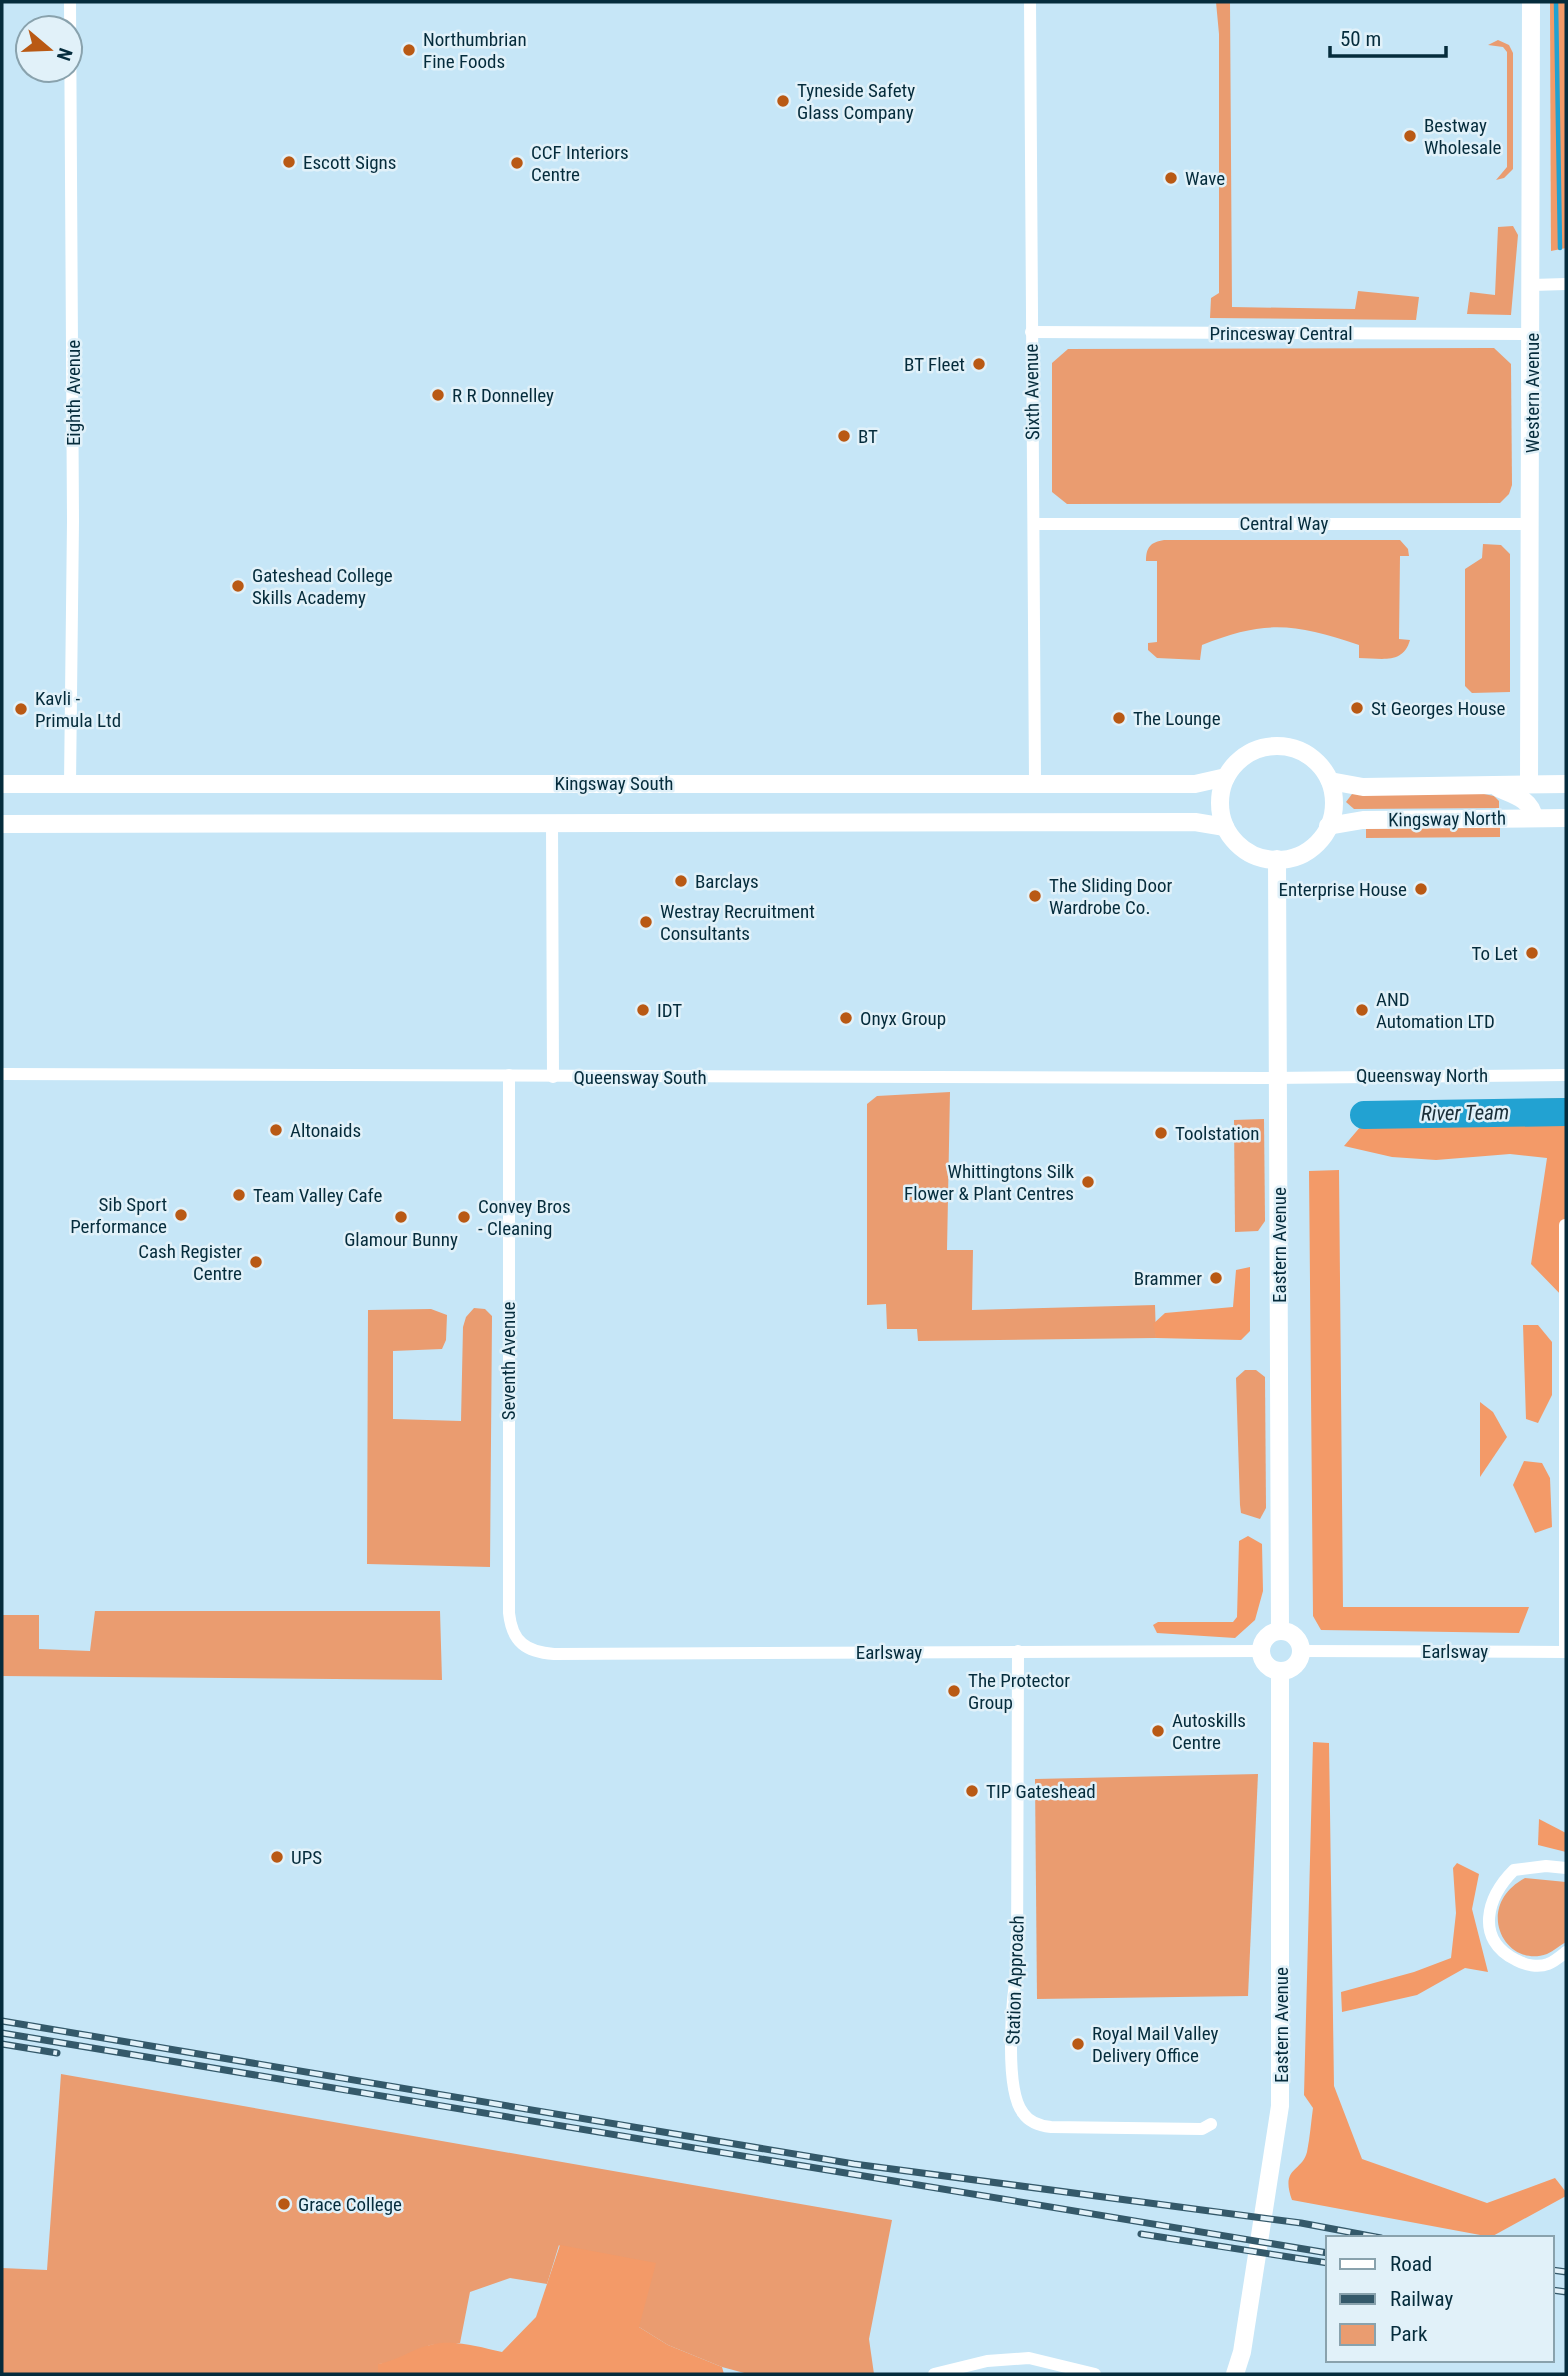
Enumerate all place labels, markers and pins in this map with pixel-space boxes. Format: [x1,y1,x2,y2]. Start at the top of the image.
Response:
place label: Northumbrian Fine Foods [423,28,527,73]
marker: Northumbrian Fine Foods [401,42,417,58]
place label: Tyneside Safety Glass Company [797,79,915,124]
marker: Tyneside Safety Glass Company [775,93,791,109]
place label: Bestway Wholesale [1424,114,1502,159]
marker: Bestway Wholesale [1402,128,1418,144]
place label: CCF Interiors Centre [531,141,629,186]
place label: Escott Signs [303,151,396,174]
marker: Escott Signs [281,154,297,170]
marker: CCF Interiors Centre [509,155,525,171]
place label: Wave [1185,167,1225,190]
marker: Wave [1163,170,1179,186]
place label: BT Fleet [904,353,965,376]
marker: BT Fleet [971,356,987,372]
place label: R R Donnelley [452,384,554,407]
marker: R R Donnelley [430,387,446,403]
place label: BT [858,425,878,448]
marker: BT [836,428,852,444]
place label: Gateshead College Skills Academy [252,564,393,609]
marker: Gateshead College Skills Academy [230,578,246,594]
place label: Kavli - Primula Ltd [35,687,121,732]
place label: St Georges House [1371,697,1506,720]
marker: St Georges House [1349,700,1365,716]
marker: Kavli - Primula Ltd [13,701,29,717]
place label: The Lounge [1133,707,1221,730]
marker: The Lounge [1111,710,1127,726]
place label: Barclays [695,870,759,893]
marker: Barclays [673,873,689,889]
place label: The Sliding Door Wardrobe Co. [1049,874,1173,919]
place label: Enterprise House [1279,878,1407,901]
marker: Enterprise House [1413,881,1429,897]
marker: The Sliding Door Wardrobe Co. [1027,888,1043,904]
place label: Westray Recruitment Consultants [660,900,815,945]
marker: Westray Recruitment Consultants [638,914,654,930]
place label: To Let [1472,942,1518,965]
marker: To Let [1524,945,1540,961]
place label: AND Automation LTD [1376,988,1495,1033]
place label: IDT [657,999,682,1022]
marker: IDT [635,1002,651,1018]
marker: AND Automation LTD [1354,1002,1370,1018]
place label: Onyx Group [860,1007,946,1030]
marker: Onyx Group [838,1010,854,1026]
place label: Altonaids [290,1119,361,1142]
marker: Altonaids [268,1122,284,1138]
place label: Toolstation [1175,1122,1260,1145]
marker: Toolstation [1153,1125,1169,1141]
place label: Whittingtons Silk Flower & Plant Centres [904,1160,1074,1205]
marker: Whittingtons Silk Flower & Plant Centres [1080,1174,1096,1190]
place label: Team Valley Cafe [253,1184,382,1207]
marker: Team Valley Cafe [231,1187,247,1203]
place label: Sib Sport Performance [70,1193,167,1238]
place label: Convey Bros - Cleaning [478,1195,571,1240]
marker: Sib Sport Performance [173,1207,189,1223]
marker: Glamour Bunny [393,1209,409,1225]
marker: Convey Bros - Cleaning [456,1209,472,1225]
place label: Glamour Bunny [344,1228,458,1251]
place label: Cash Register Centre [138,1240,242,1285]
marker: Cash Register Centre [248,1254,264,1270]
place label: Brammer [1134,1267,1202,1290]
marker: Brammer [1208,1270,1224,1286]
place label: The Protector Group [968,1669,1070,1714]
marker: The Protector Group [946,1683,962,1699]
place label: Autoskills Centre [1172,1709,1246,1754]
marker: Autoskills Centre [1150,1723,1166,1739]
place label: TIP Gateshead [986,1780,1096,1803]
marker: TIP Gateshead [964,1783,980,1799]
place label: UPS [291,1846,322,1869]
marker: UPS [269,1849,285,1865]
place label: Royal Mail Valley Delivery Office [1092,2022,1218,2067]
marker: Royal Mail Valley Delivery Office [1070,2036,1086,2052]
place label: Grace College [298,2193,402,2216]
marker: Grace College [276,2196,292,2212]

